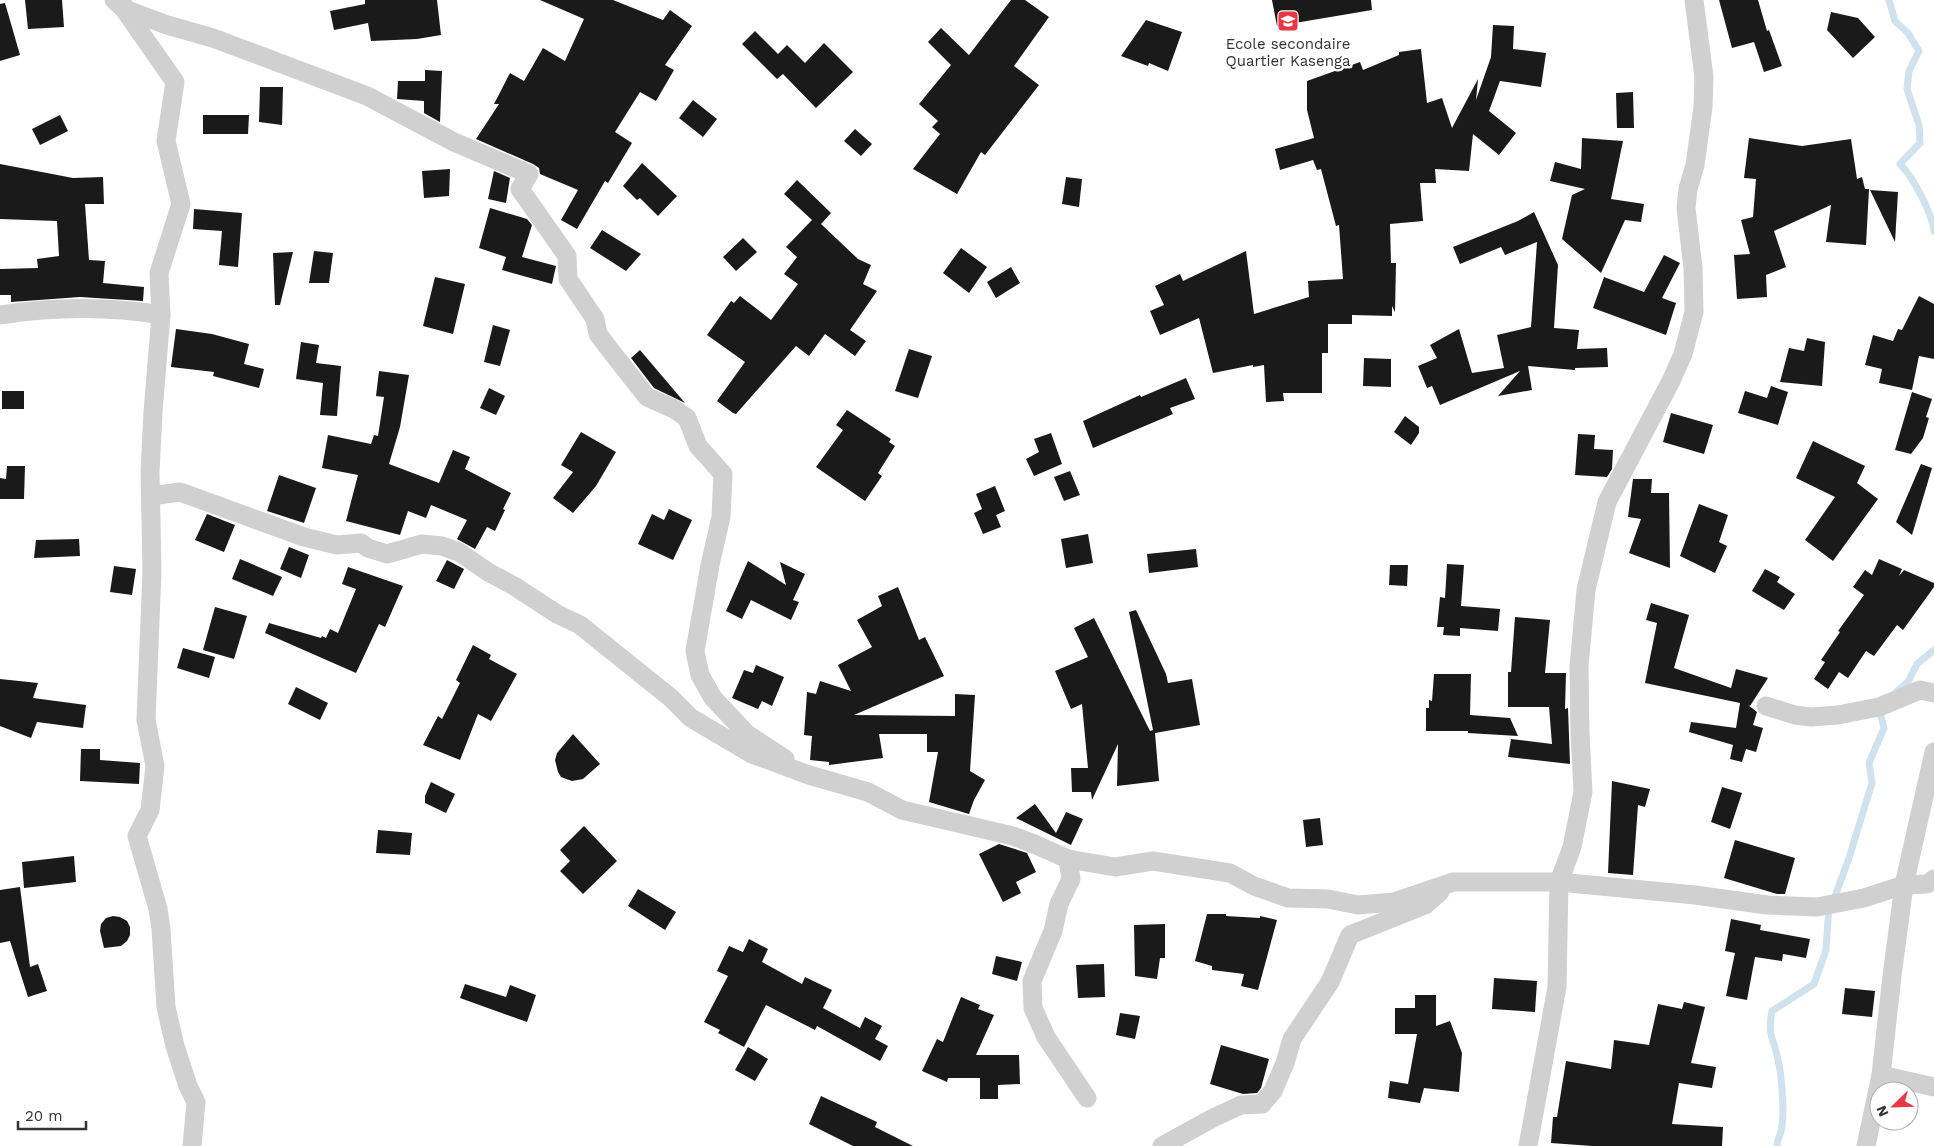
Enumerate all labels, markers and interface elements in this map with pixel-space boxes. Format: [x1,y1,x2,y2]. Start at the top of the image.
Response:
school or university icon: Ecole secondaire Quartier Kasenga [1276,9,1300,33]
place label: Ecole secondaire Quartier Kasenga [1226,35,1351,70]
north arrow [1869,1081,1919,1131]
scale bar [18,1098,85,1130]
text: N [1873,1103,1891,1119]
text: 20 m [25,1107,63,1125]

